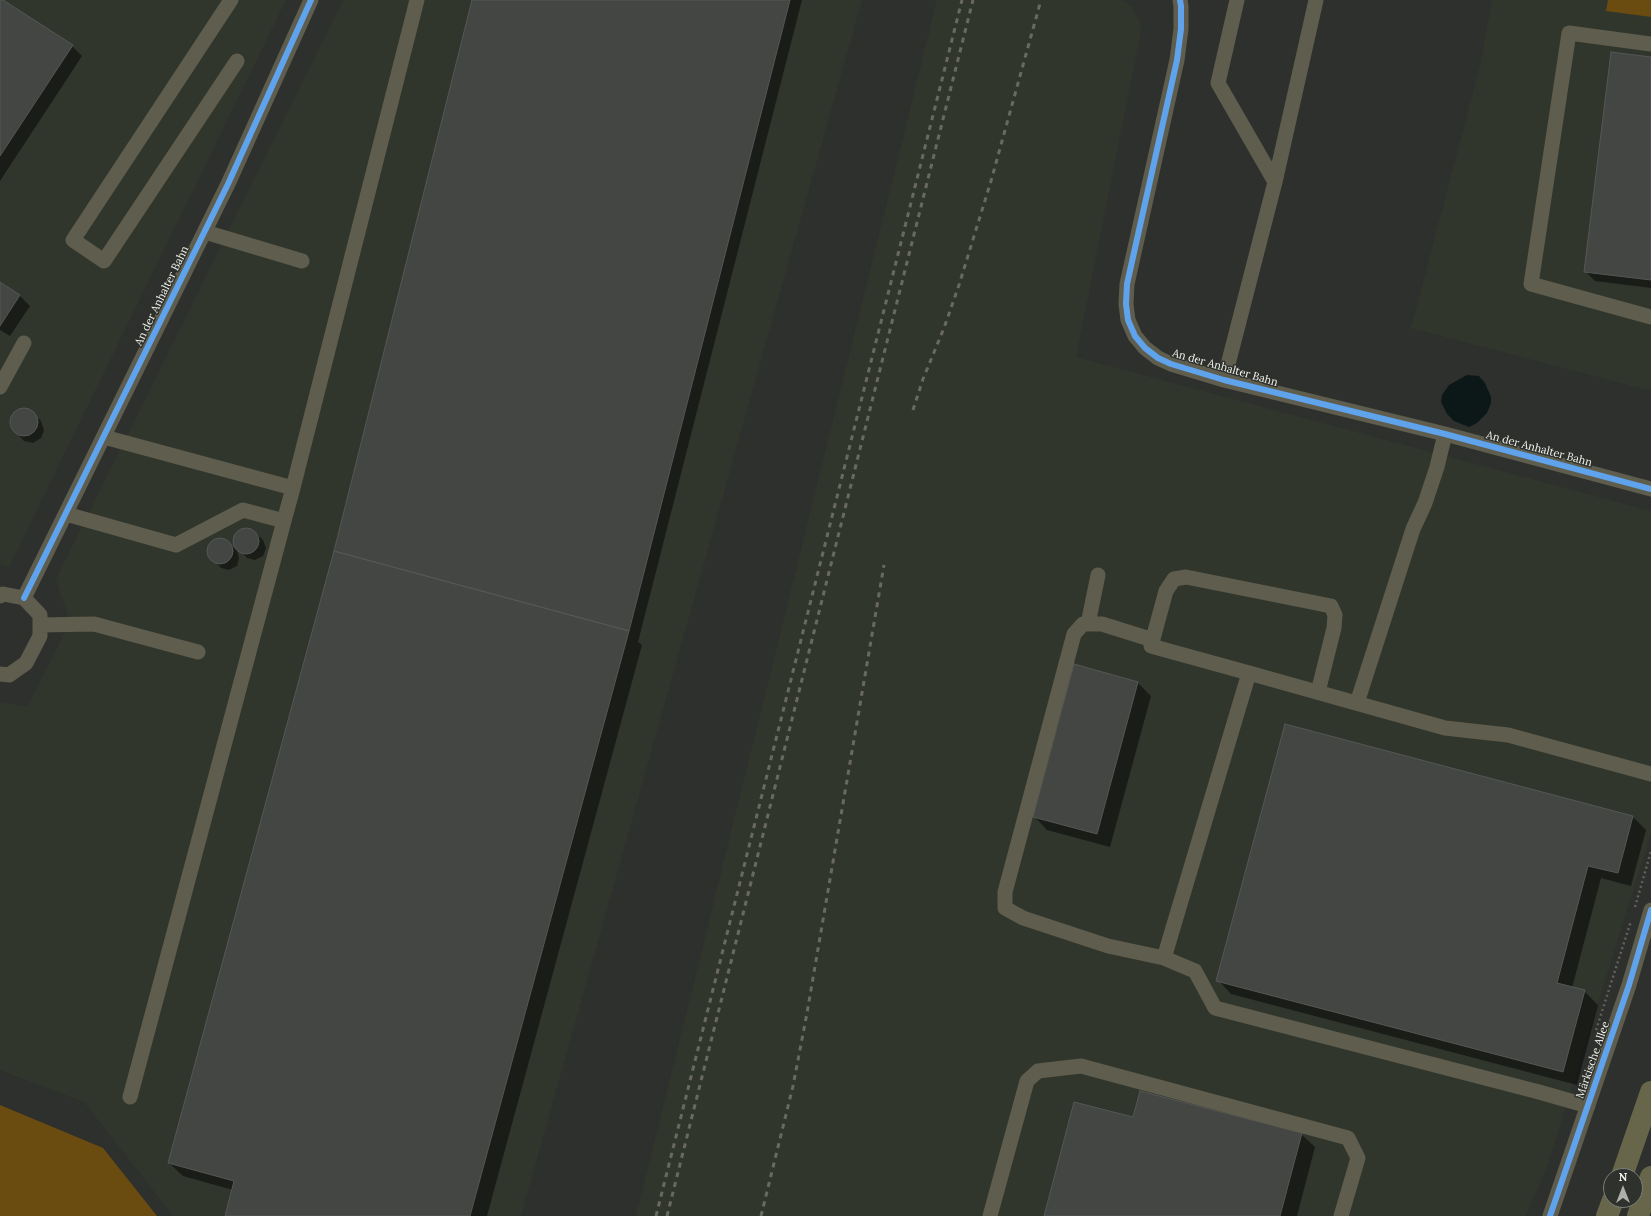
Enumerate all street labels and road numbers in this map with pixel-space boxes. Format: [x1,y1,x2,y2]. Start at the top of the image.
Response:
street label: An der Anhalter Bahn [132,244,192,348]
street label: An der Anhalter Bahn [1171,347,1279,389]
street label: An der Anhalter Bahn [1485,429,1593,469]
street label: Märkische Allee [1574,1020,1612,1100]

